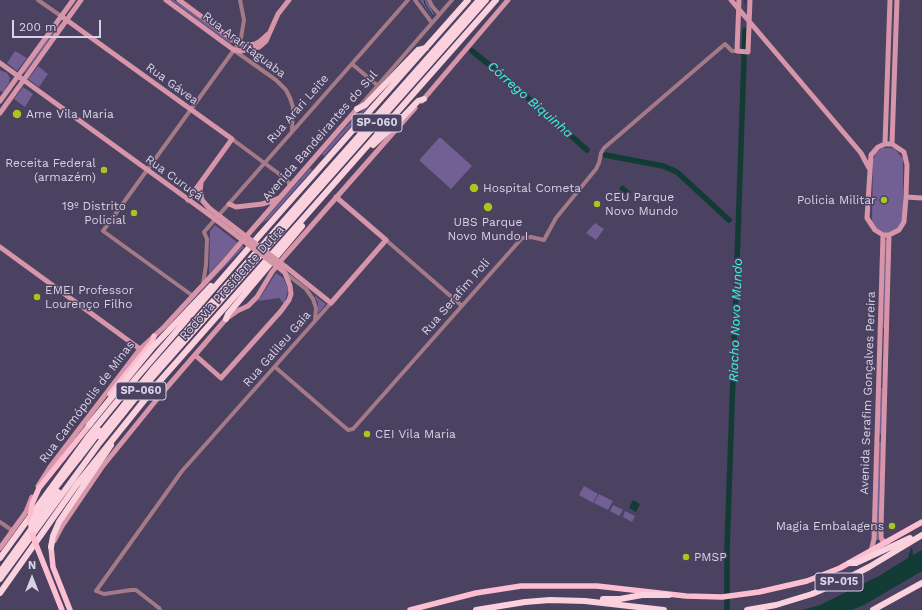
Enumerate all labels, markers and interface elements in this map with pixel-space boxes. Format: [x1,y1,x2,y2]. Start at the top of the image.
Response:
street label: Rua Araritaguaba [200,9,288,81]
scale bar [14,12,103,38]
text: 200 m [19,20,56,34]
water label: Córrego Biquinha [484,59,576,141]
street label: Rua Gávea [143,60,201,108]
street label: Avenida Bandeirantes do Sul [259,68,381,204]
street label: Rua Arari Leite [264,72,332,146]
place label: Ame Vila Maria [26,107,114,121]
marker: Ame Vila Maria [11,108,23,120]
road number: SP-060 [352,114,402,132]
street label: Rua Curuçá [142,152,206,204]
place label: Receita Federal (armazém) [5,156,96,184]
marker: Receita Federal (armazém) [99,165,109,175]
place label: Hospital Cometa [483,181,581,195]
marker: Hospital Cometa [468,182,480,194]
place label: CEU Parque Novo Mundo [605,190,678,218]
place label: Policia Militar [797,193,876,207]
marker: Policia Militar [879,195,889,205]
place label: 19º Distrito Policial [62,199,126,227]
marker: CEU Parque Novo Mundo [592,199,602,209]
marker: UBS Parque Novo Mundo I [482,201,494,213]
marker: 19º Distrito Policial [129,208,139,218]
place label: UBS Parque Novo Mundo I [448,215,528,243]
street label: Rodovia Presidente Dutra [177,223,287,343]
street label: Rua Serafim Poli [419,256,493,338]
water label: Riacho Novo Mundo [726,258,746,382]
place label: EMEI Professor Lourenço Filho [45,283,134,311]
street label: Avenida Serafim Gonçalves Pereira [857,291,879,495]
marker: EMEI Professor Lourenço Filho [32,292,42,302]
street label: Rua Galileu Gaia [240,308,314,390]
street label: Rua Carmópolis de Minas [36,338,138,466]
road number: SP-060 [116,382,166,400]
place label: CEI Vila Maria [375,427,456,441]
marker: CEI Vila Maria [362,429,372,439]
place label: Magia Embalagens [776,519,884,533]
marker: Magia Embalagens [887,521,897,531]
place label: PMSP [694,550,727,564]
marker: PMSP [681,552,691,562]
north arrow [12,558,52,598]
text: N [28,559,36,572]
road number: SP-015 [815,573,863,591]

